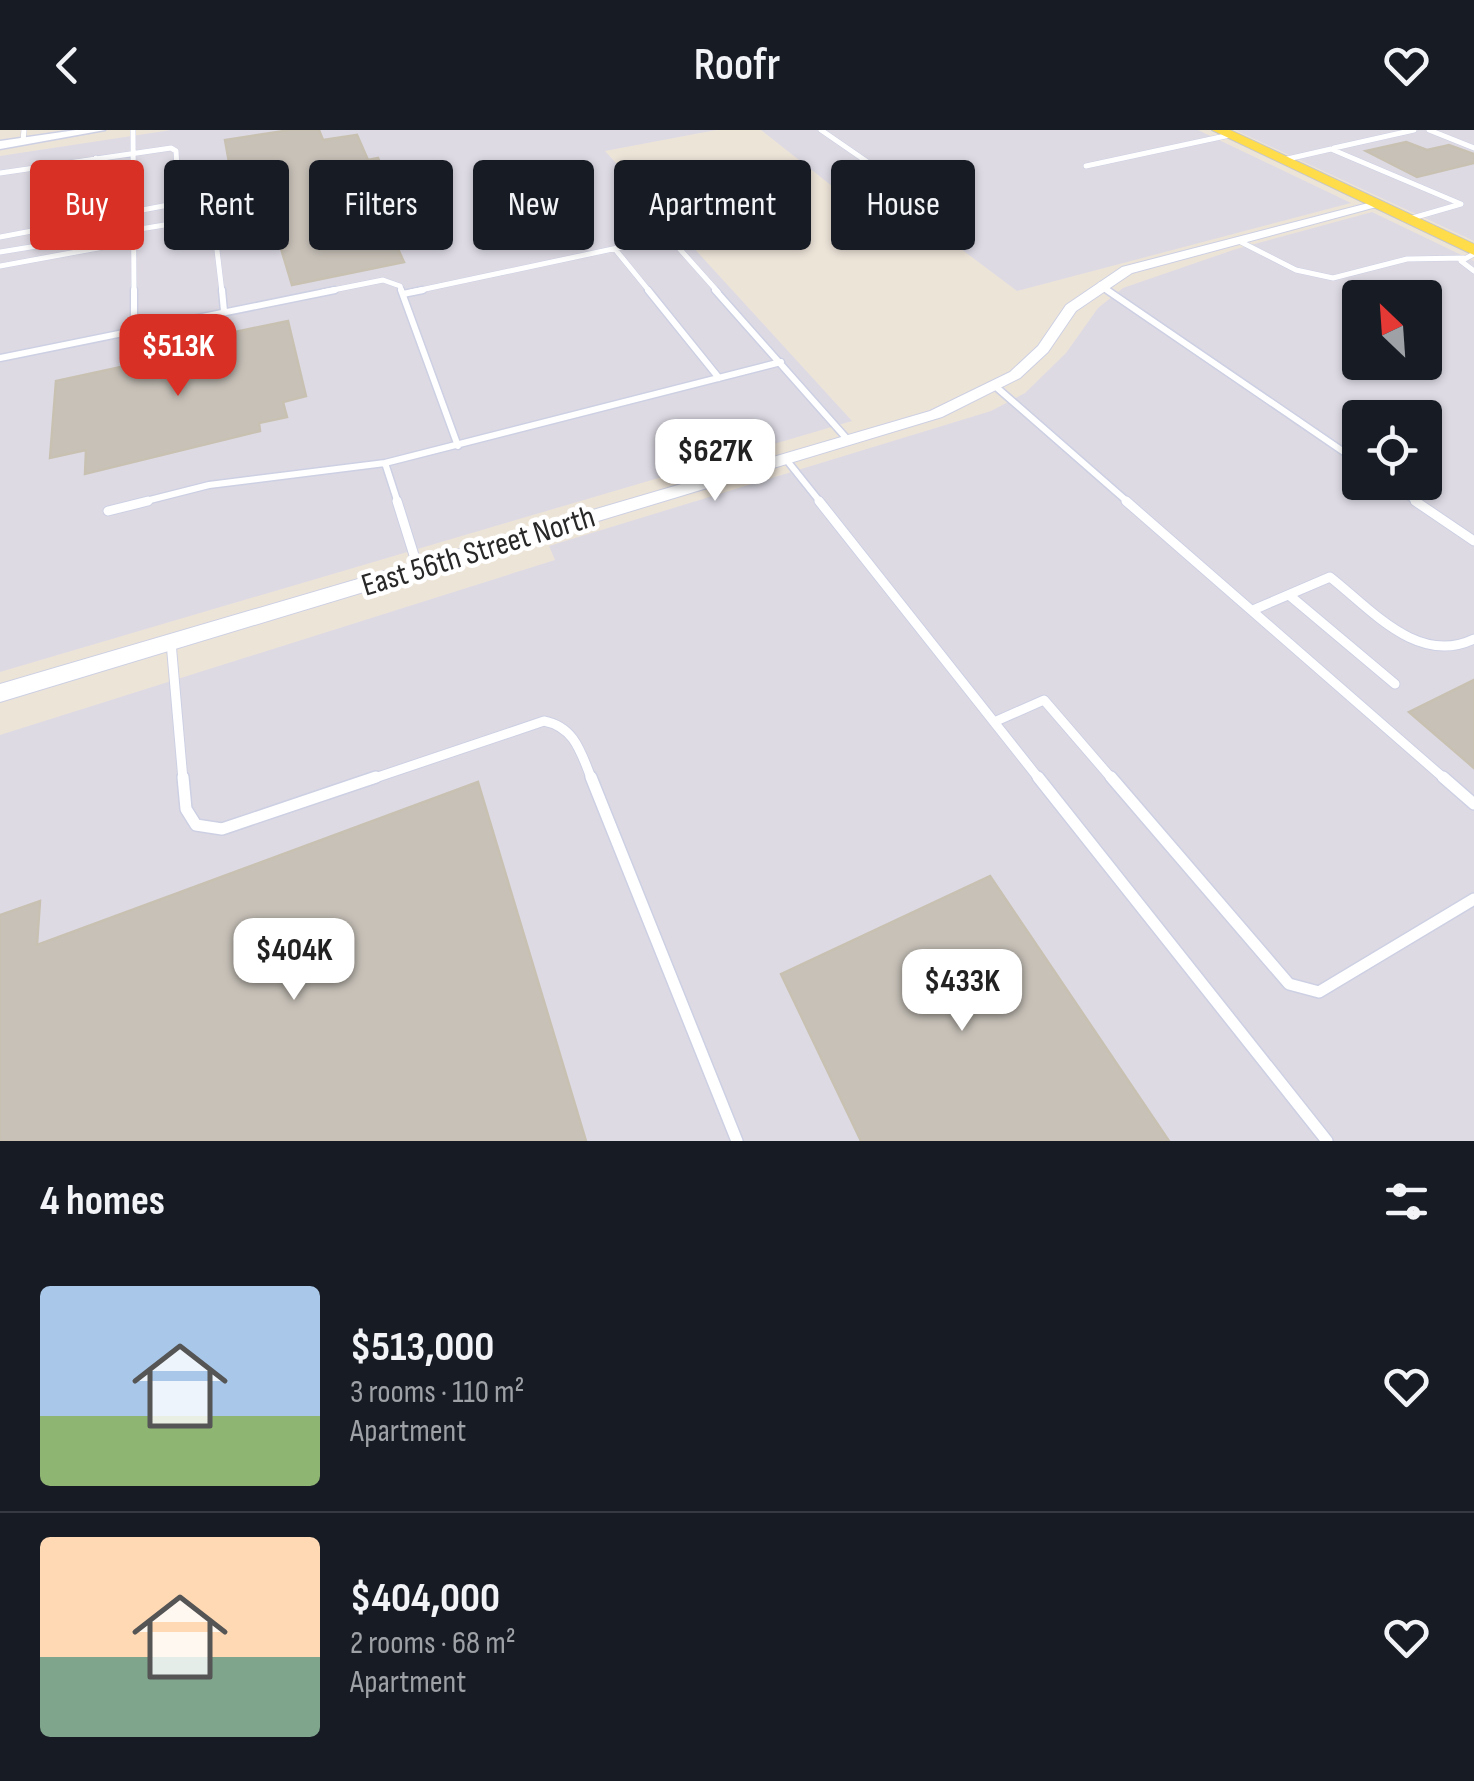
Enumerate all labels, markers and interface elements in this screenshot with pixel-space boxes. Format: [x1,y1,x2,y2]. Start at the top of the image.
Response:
icon: back [40,38,95,93]
text: Roofr [694,38,780,93]
icon: heart [1379,38,1434,93]
chip: Buy [30,160,144,250]
chip: Rent [164,160,289,250]
chip: Filters [309,160,453,250]
chip: New [473,160,594,250]
chip: Apartment [614,160,811,250]
chip: House [831,160,975,250]
north arrow [1342,280,1442,380]
map controls [1342,280,1442,500]
pin: $513K [108,314,248,399]
text: $513K [141,327,215,366]
button: locate [1342,400,1442,500]
pin: $627K [645,419,785,504]
text: $627K [677,432,753,471]
street label: East 56th Street North [357,497,600,605]
pin: $404K [224,918,364,1003]
text: $404K [255,931,333,970]
pin: $433K [892,949,1032,1034]
text: $433K [924,962,1000,1001]
icon: filters [1379,1174,1434,1229]
text: 4 homes [40,1176,165,1227]
text: $513,000 [350,1322,494,1373]
icon: home [120,1326,240,1446]
icon: heart [1379,1359,1434,1414]
text: 3 rooms · 110 m² [350,1373,525,1412]
text: Apartment [350,1412,466,1451]
text: $404,000 [350,1573,500,1624]
icon: home [120,1577,240,1697]
icon: heart [1379,1610,1434,1665]
text: 2 rooms · 68 m² [350,1624,516,1663]
text: Apartment [350,1663,466,1702]

